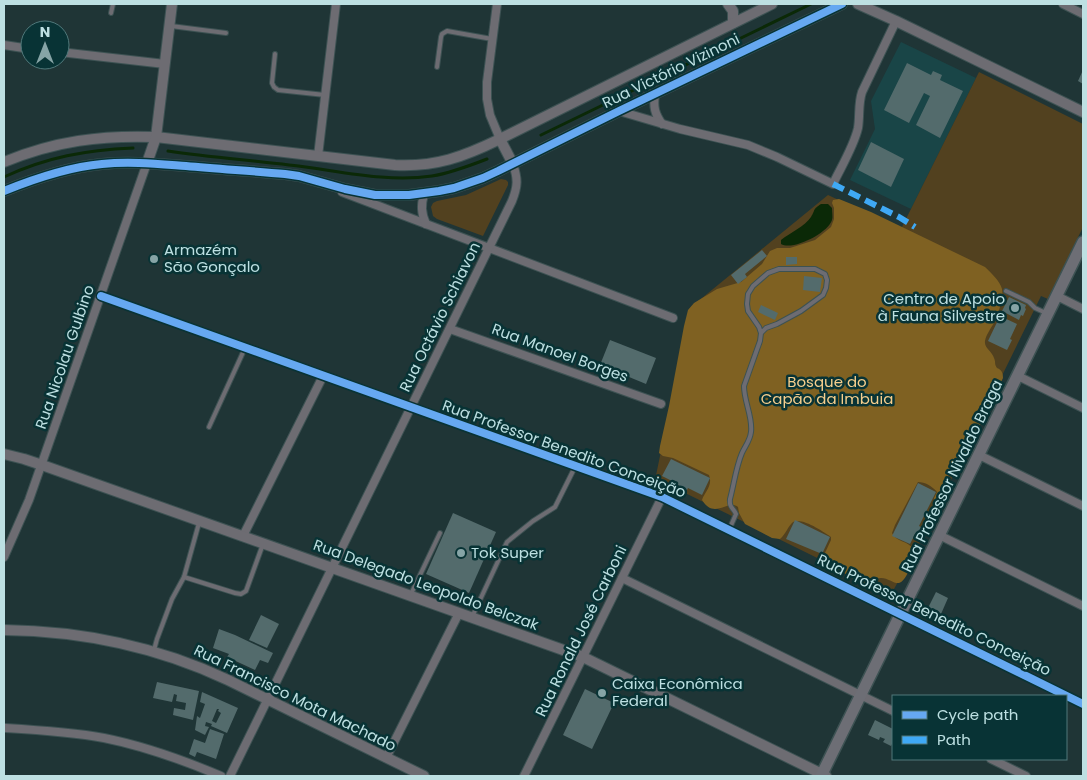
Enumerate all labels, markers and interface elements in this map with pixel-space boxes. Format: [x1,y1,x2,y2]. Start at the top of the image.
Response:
north arrow [20,20,70,70]
text: N [40,22,50,42]
street label: Rua Victório Vizinoni [599,28,743,113]
street label: Rua Octávio Schiavon [394,238,485,395]
place label: Armazém São Gonçalo [164,239,260,277]
marker: Armazém São Gonçalo [148,253,160,265]
street label: Rua Nicolau Gulbino [30,282,99,432]
place label: Centro de Apoio à Fauna Silvestre [878,288,1005,326]
marker: Centro de Apoio à Fauna Silvestre [1009,302,1021,314]
street label: Rua Manoel Borges [489,318,631,387]
park label: Bosque do Capão da Imbuia [761,371,893,409]
street label: Rua Professor Nivaldo Braga [896,376,1007,575]
street label: Rua Professor Benedito Conceição [439,395,689,502]
street label: Rua Delegado Leopoldo Belczak [311,534,542,635]
place label: Tok Super [471,542,544,563]
street label: Rua Ronald José Carboni [530,542,631,720]
marker: Tok Super [455,547,467,559]
street label: Rua Professor Benedito Conceição [814,549,1055,681]
street label: Rua Francisco Mota Machado [190,639,400,756]
place label: Caixa Econômica Federal [612,673,743,711]
marker: Caixa Econômica Federal [596,687,608,699]
legend [892,695,1067,760]
text: Cycle path [937,704,1018,725]
text: Path [937,729,971,750]

